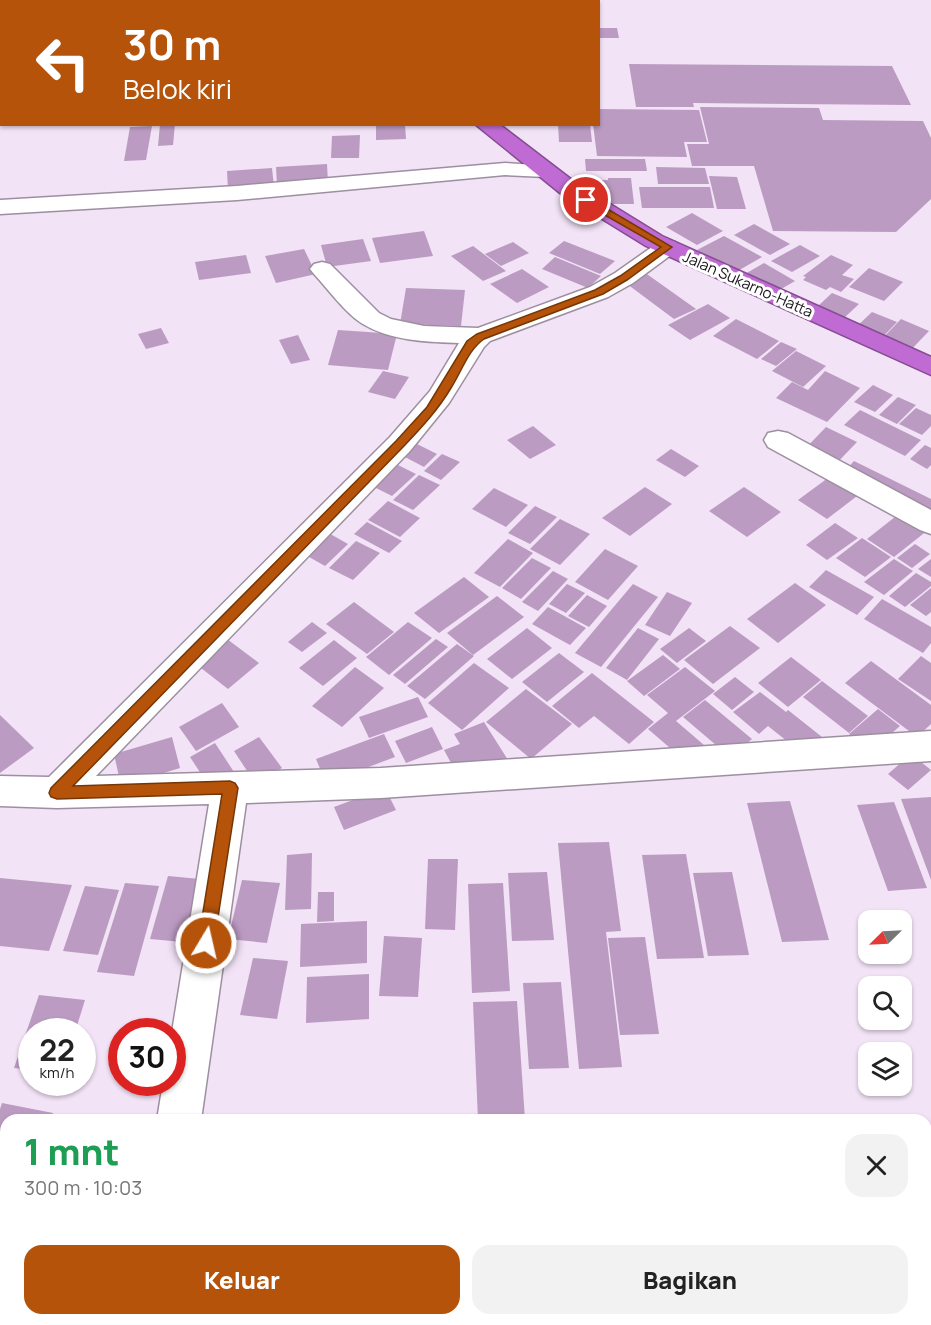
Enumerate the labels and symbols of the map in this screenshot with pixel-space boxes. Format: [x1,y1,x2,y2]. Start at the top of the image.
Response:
pin [560,174,611,225]
street label: Jalan Sukarno-Hatta [680,246,816,322]
north arrow [858,910,912,964]
position arrow [174,911,238,975]
speed limit sign: 30 [108,1018,186,1096]

